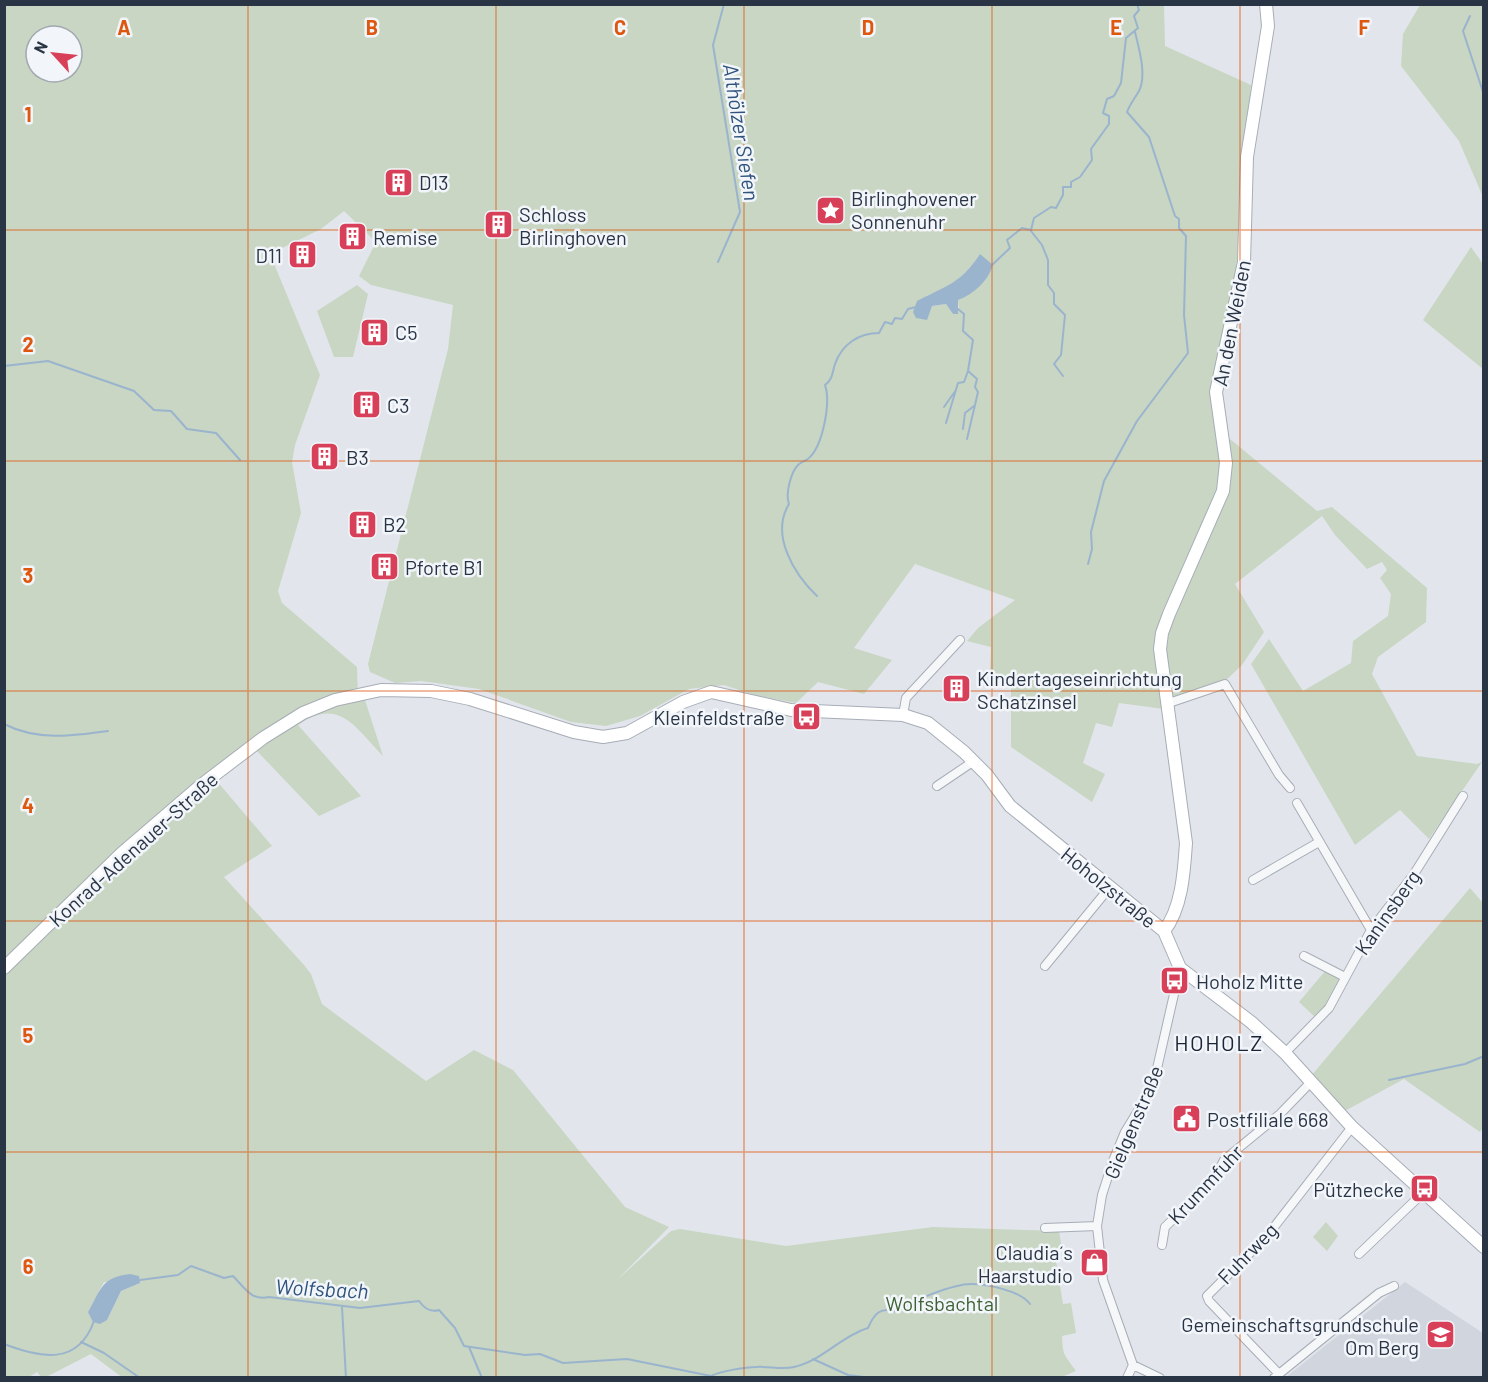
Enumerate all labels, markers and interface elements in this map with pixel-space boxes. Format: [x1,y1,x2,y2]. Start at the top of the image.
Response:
text: A [117,15,131,39]
text: B [366,15,378,39]
text: C [614,15,626,39]
text: D [862,15,874,39]
text: E [1110,15,1122,39]
text: F [1358,15,1370,39]
north arrow [24,24,84,84]
text: N [29,38,51,56]
water label: Althölzer Siefen [719,62,765,202]
text: 1 [24,102,32,126]
building icon: D13 [382,166,414,198]
place label: D13 [419,170,449,194]
place label: Birlinghovener Sonnenuhr [851,186,977,233]
place icon: Birlinghovener Sonnenuhr [814,194,846,226]
place label: Schloss Birlinghoven [519,202,627,249]
building icon: Schloss Birlinghoven [482,209,514,241]
building icon: Remise [336,221,368,253]
place label: Remise [373,225,438,249]
building icon: D11 [287,239,319,271]
place label: D11 [256,243,282,267]
street label: An den Weiden [1207,258,1255,388]
building icon: C5 [358,316,390,348]
place label: C5 [395,320,417,344]
text: 2 [22,332,34,356]
building icon: C3 [350,389,382,421]
place label: C3 [387,393,409,417]
building icon: B3 [309,441,341,473]
place label: B3 [346,445,369,469]
building icon: B2 [346,508,378,540]
place label: B2 [383,512,406,536]
building icon: Pforte B1 [368,551,400,583]
place label: Pforte B1 [405,555,483,579]
text: 3 [23,563,33,587]
place label: Kindertageseinrichtung Schatzinsel [977,666,1182,713]
building icon: Kindertageseinrichtung Schatzinsel [940,673,972,705]
bus stop icon: Kleinfeldstraße [790,701,822,733]
place label: Kleinfeldstraße [653,705,785,729]
street label: Konrad-Adenauer-Straße [44,767,222,931]
text: 4 [22,793,34,817]
street label: Hoholzstraße [1057,841,1161,933]
street label: Kaninsberg [1349,865,1425,959]
bus stop icon: Hoholz Mitte [1159,965,1191,997]
place label: Hoholz Mitte [1196,969,1303,993]
text: 5 [23,1023,34,1047]
district label: HOHOLZ [1174,1029,1264,1055]
street label: Gielgenstraße [1098,1062,1168,1182]
public building icon: Postfiliale 668 [1170,1103,1202,1135]
place label: Postfiliale 668 [1207,1107,1329,1131]
street label: Krummfuhr [1162,1140,1248,1228]
bus stop icon: Pützhecke [1409,1173,1441,1205]
place label: Pützhecke [1313,1177,1404,1201]
street label: Fuhrweg [1212,1217,1282,1289]
place label: Claudia´s Haarstudio [978,1240,1073,1287]
shop icon: Claudia´s Haarstudio [1078,1247,1110,1279]
text: 6 [23,1254,34,1278]
water label: Wolfsbach [275,1273,369,1303]
park label: Wolfsbachtal [886,1291,998,1315]
place label: Gemeinschaftsgrundschule Om Berg [1181,1312,1419,1359]
school or university icon: Gemeinschaftsgrundschule Om Berg [1424,1319,1456,1351]

